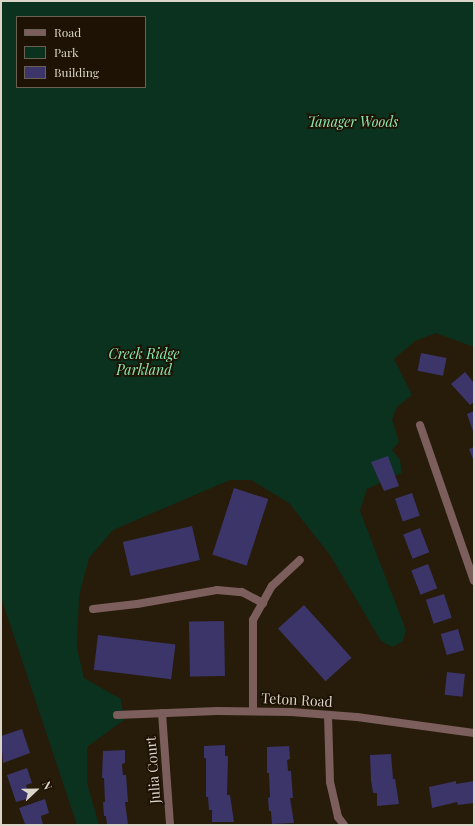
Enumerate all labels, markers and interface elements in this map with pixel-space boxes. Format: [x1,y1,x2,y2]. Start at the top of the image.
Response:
legend [16,16,146,88]
text: Road [54,24,81,40]
text: Park [54,44,79,60]
text: Building [54,64,99,80]
park label: Tanager Woods [308,114,398,130]
park label: Creek Ridge Parkland [108,346,180,378]
street label: Teton Road [261,690,333,710]
street label: Julia Court [142,736,164,804]
north arrow [16,770,56,810]
text: N [39,779,56,792]

